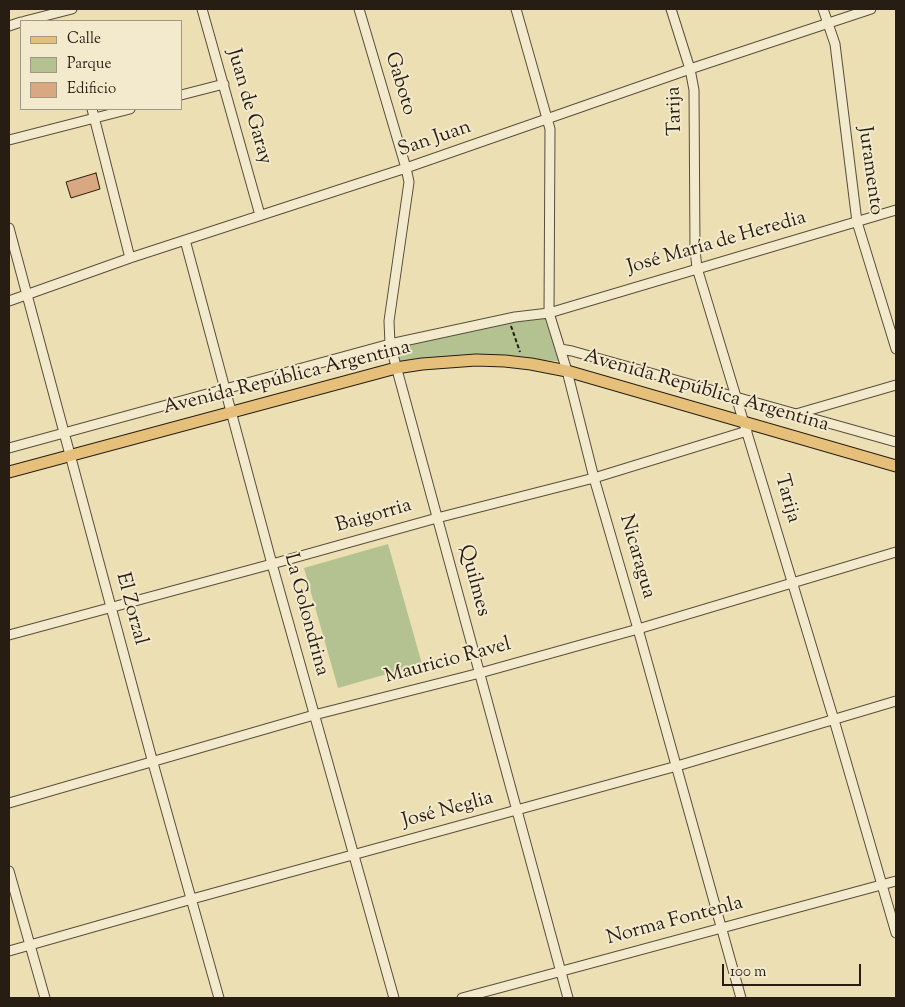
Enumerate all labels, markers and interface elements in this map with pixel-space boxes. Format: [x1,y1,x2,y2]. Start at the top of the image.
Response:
legend [20,20,182,110]
text: Calle [67,29,101,50]
street label: Juan de Garay [220,46,276,168]
street label: Gaboto [378,49,420,119]
text: Parque [67,54,111,75]
text: Edificio [67,79,116,100]
street label: Tarija [663,86,689,136]
street label: San Juan [395,116,475,164]
street label: Juramento [851,125,887,217]
street label: José María de Heredia [625,207,809,281]
street label: Avenida República Argentina [161,337,413,421]
street label: Avenida República Argentina [581,345,831,439]
street label: Tarija [768,472,804,526]
street label: Baigorria [333,495,415,539]
street label: Nicaragua [613,512,659,602]
street label: Quilmes [452,543,494,619]
street label: La Golondrina [277,551,333,679]
street label: El Zorzal [109,570,151,648]
street label: Mauricio Ravel [382,634,514,690]
street label: José Neglia [400,787,496,835]
street label: Norma Fontenla [604,892,746,952]
scale bar [725,954,864,986]
text: 100 m [730,962,766,983]

